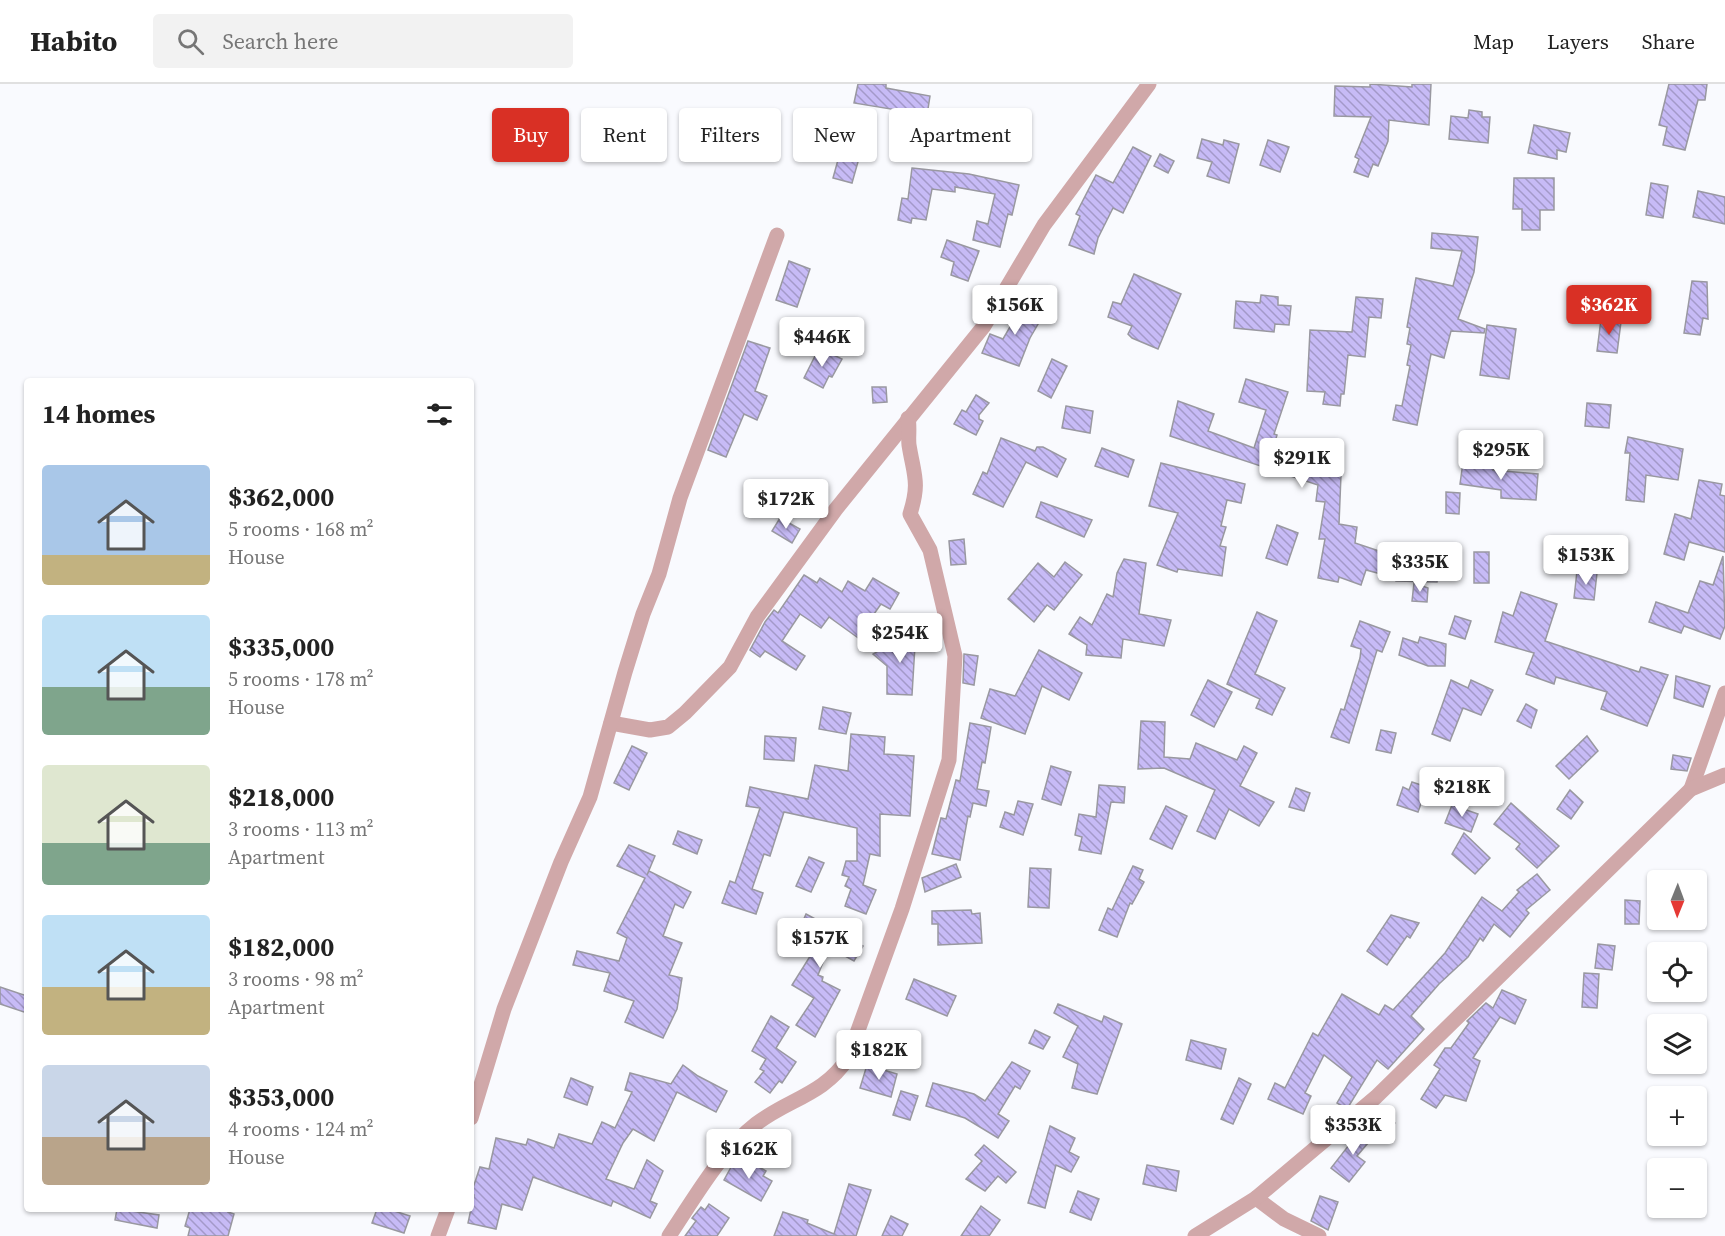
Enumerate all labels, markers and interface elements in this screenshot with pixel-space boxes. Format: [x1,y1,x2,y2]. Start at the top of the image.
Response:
search box [153,14,573,68]
text: Habito [30,22,117,60]
icon: search [174,25,207,58]
text: Search here [222,26,338,56]
text: Map [1473,27,1514,56]
text: Layers [1547,27,1609,56]
text: Share [1642,27,1695,56]
chip: Buy [492,108,569,162]
chip: Rent [581,108,667,162]
chip: Filters [679,108,781,162]
chip: New [793,108,877,162]
chip: Apartment [889,108,1032,162]
pin: $156K [973,285,1057,336]
pin: $362K [1567,285,1651,336]
text: $156K [986,290,1044,318]
text: $362K [1580,290,1638,318]
pin: $446K [780,317,864,368]
text: $446K [793,322,851,350]
text: 14 homes [42,396,155,432]
icon: filters [423,398,456,431]
pin: $295K [1459,430,1543,481]
text: $295K [1472,435,1530,463]
pin: $291K [1260,438,1344,489]
text: $291K [1273,443,1331,471]
text: $362,000 [228,479,334,515]
pin: $172K [744,479,828,530]
text: $172K [757,484,815,512]
icon: home [90,489,162,561]
text: 5 rooms · 168 m² [228,515,374,543]
pin: $153K [1544,535,1628,586]
text: $153K [1557,540,1615,568]
pin: $335K [1378,542,1462,593]
text: House [228,543,285,571]
text: $335K [1391,547,1449,575]
pin: $254K [858,613,942,664]
text: $254K [871,618,929,646]
text: $335,000 [228,629,334,665]
icon: home [90,639,162,711]
text: 5 rooms · 178 m² [228,665,374,693]
text: House [228,693,285,721]
pin: $218K [1420,767,1504,818]
text: $218K [1433,772,1491,800]
text: $218,000 [228,779,334,815]
icon: home [90,789,162,861]
text: 3 rooms · 113 m² [228,815,374,843]
text: Apartment [228,843,325,871]
north arrow [1647,870,1707,930]
map controls [1647,870,1707,1218]
pin: $157K [778,918,862,969]
text: $157K [791,923,849,951]
text: $182,000 [228,929,334,965]
icon: home [90,939,162,1011]
button: locate [1647,942,1707,1002]
text: 3 rooms · 98 m² [228,965,364,993]
text: Apartment [228,993,325,1021]
button: layers [1647,1014,1707,1074]
pin: $182K [837,1030,921,1081]
text: $182K [850,1035,908,1063]
text: $353,000 [228,1079,334,1115]
button: + [1647,1086,1707,1146]
icon: home [90,1089,162,1161]
pin: $353K [1311,1105,1395,1156]
text: $353K [1324,1110,1382,1138]
text: 4 rooms · 124 m² [228,1115,374,1143]
pin: $162K [707,1129,791,1180]
text: $162K [720,1134,778,1162]
text: House [228,1143,285,1171]
button: − [1647,1158,1707,1218]

